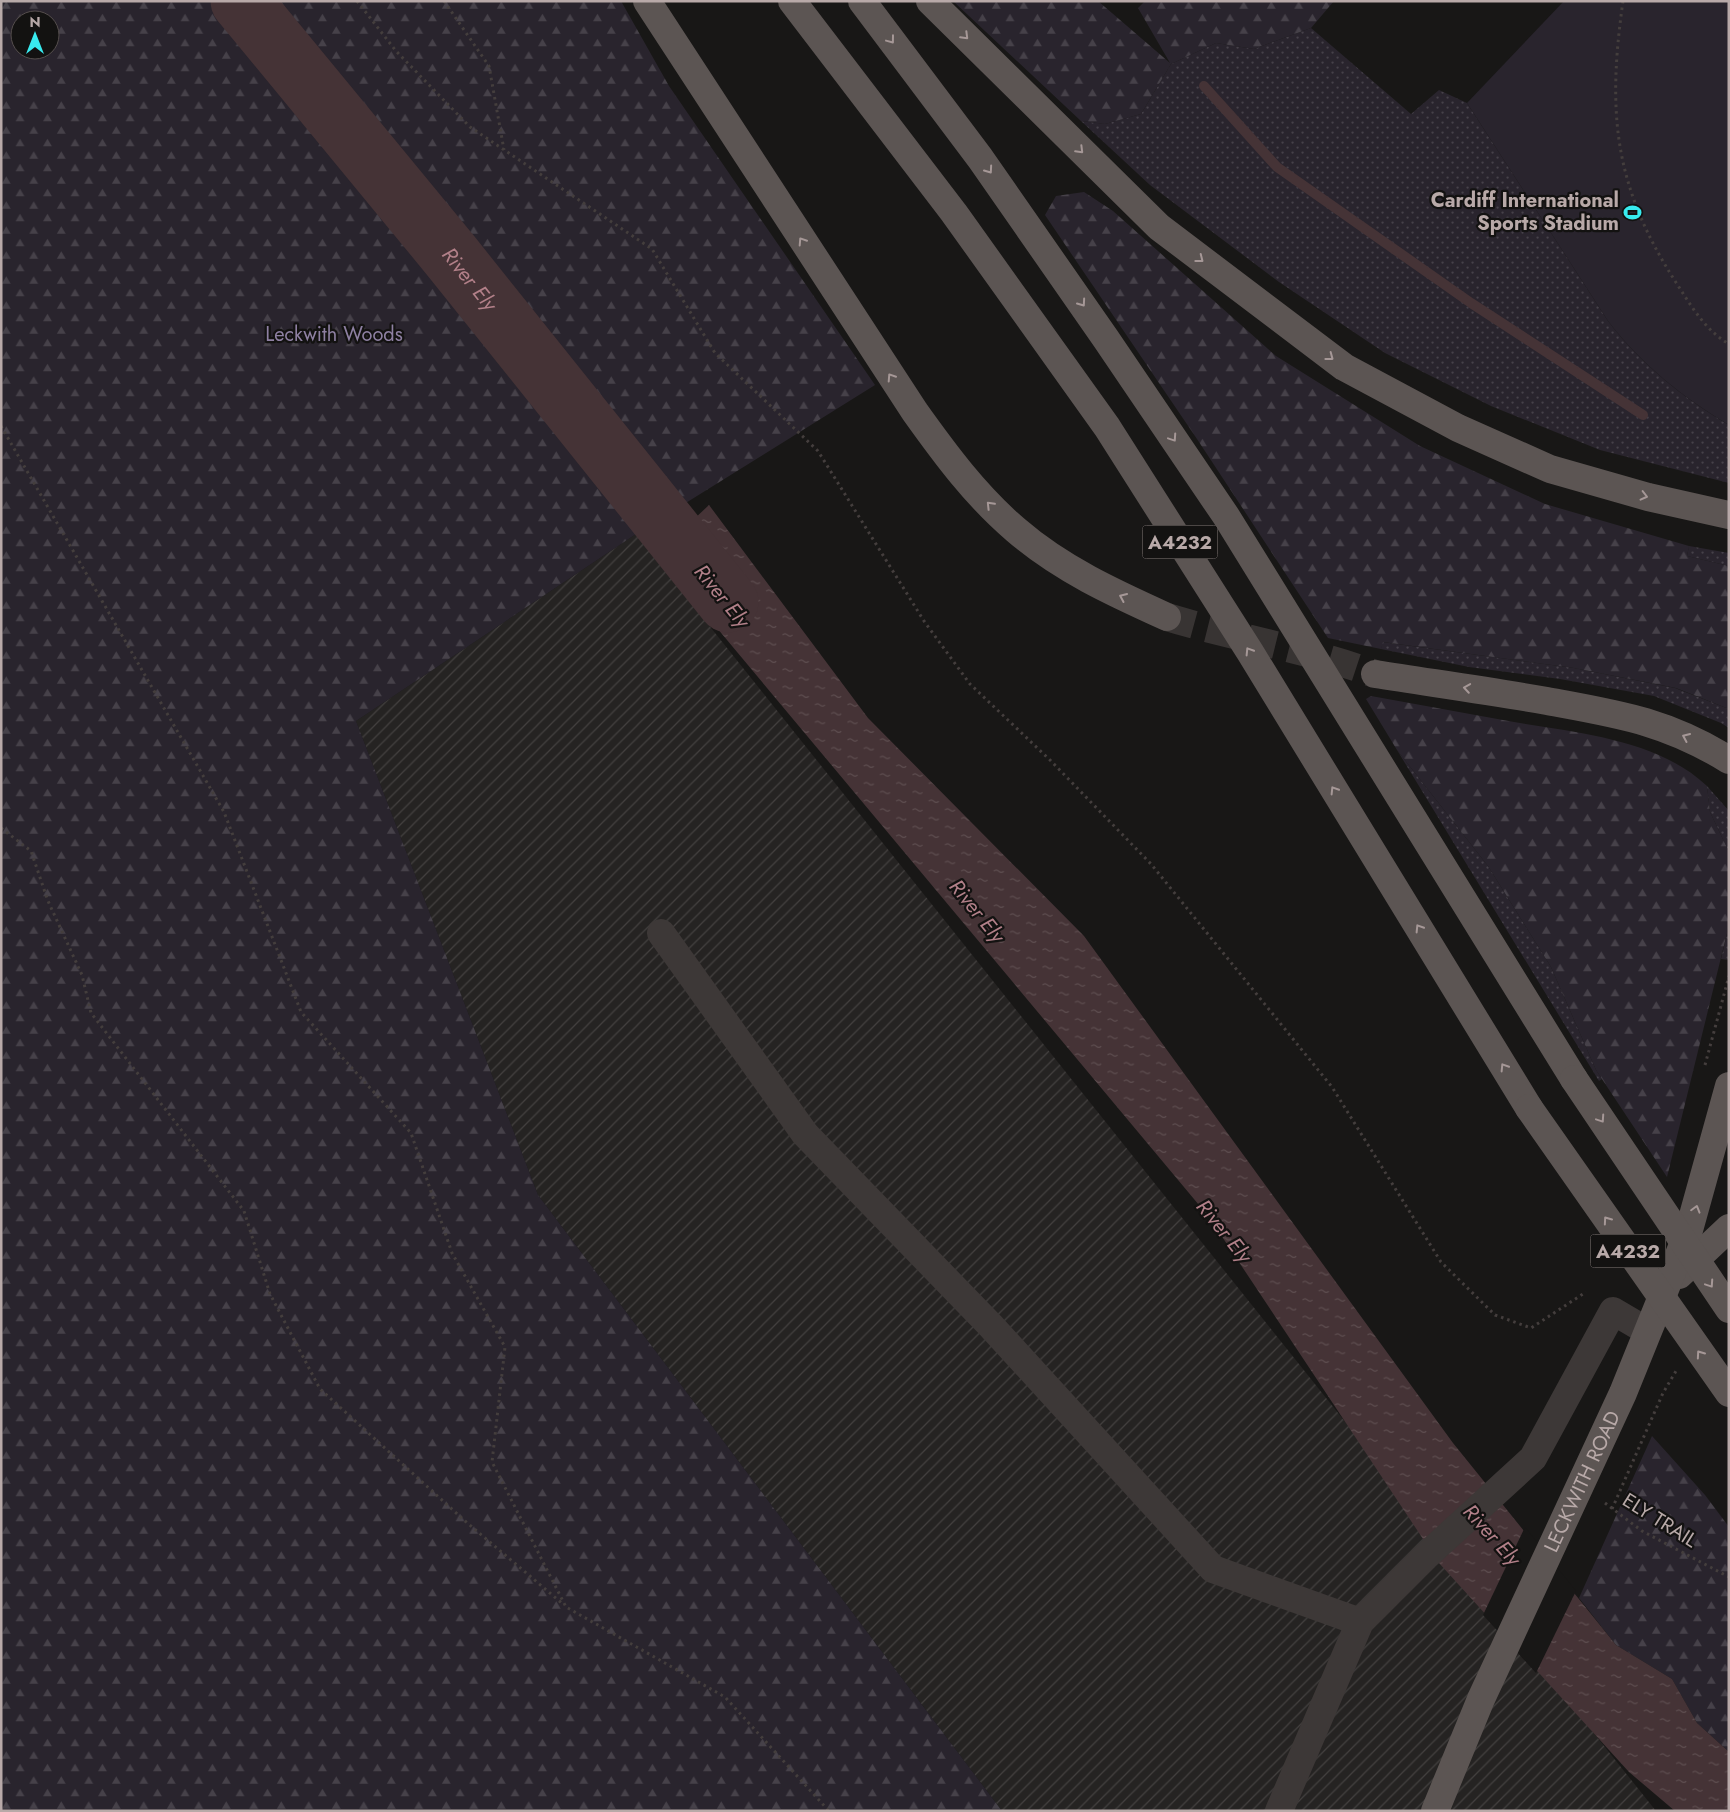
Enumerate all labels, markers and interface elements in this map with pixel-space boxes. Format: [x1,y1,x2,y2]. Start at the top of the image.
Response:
north arrow [10,10,60,60]
text: N [29,12,41,32]
one-way arrow [959,30,968,39]
one-way arrow [885,34,894,44]
one-way arrow [1074,144,1083,153]
one-way arrow [983,164,992,174]
place label: Cardiff International Sports Stadium [1431,186,1619,238]
sports icon: Cardiff International Sports Stadium [1623,202,1643,222]
one-way arrow [799,237,809,246]
water label: River Ely [435,241,506,319]
one-way arrow [1194,253,1204,262]
one-way arrow [1076,297,1085,307]
park label: Leckwith Woods [265,320,403,349]
one-way arrow [1324,351,1333,359]
one-way arrow [888,373,898,382]
one-way arrow [1167,432,1176,441]
one-way arrow [1640,490,1649,501]
one-way arrow [987,502,996,511]
road number: A4232 [1142,526,1218,558]
water label: River Ely [687,558,758,636]
one-way arrow [1119,593,1128,604]
one-way arrow [1246,647,1255,657]
one-way arrow [1463,684,1472,694]
one-way arrow [1682,732,1691,743]
one-way arrow [1330,786,1340,795]
water label: River Ely [942,873,1013,951]
one-way arrow [1415,925,1425,934]
one-way arrow [1500,1063,1510,1072]
one-way arrow [1594,1114,1604,1123]
water label: River Ely [1189,1193,1260,1271]
one-way arrow [1690,1205,1700,1213]
one-way arrow [1604,1217,1613,1226]
road number: A4232 [1590,1234,1666,1268]
one-way arrow [1704,1278,1713,1287]
one-way arrow [1697,1350,1706,1360]
street label: LECKWITH ROAD [1537,1406,1628,1557]
street label: ELY TRAIL [1617,1486,1703,1555]
water label: River Ely [1456,1497,1529,1574]

